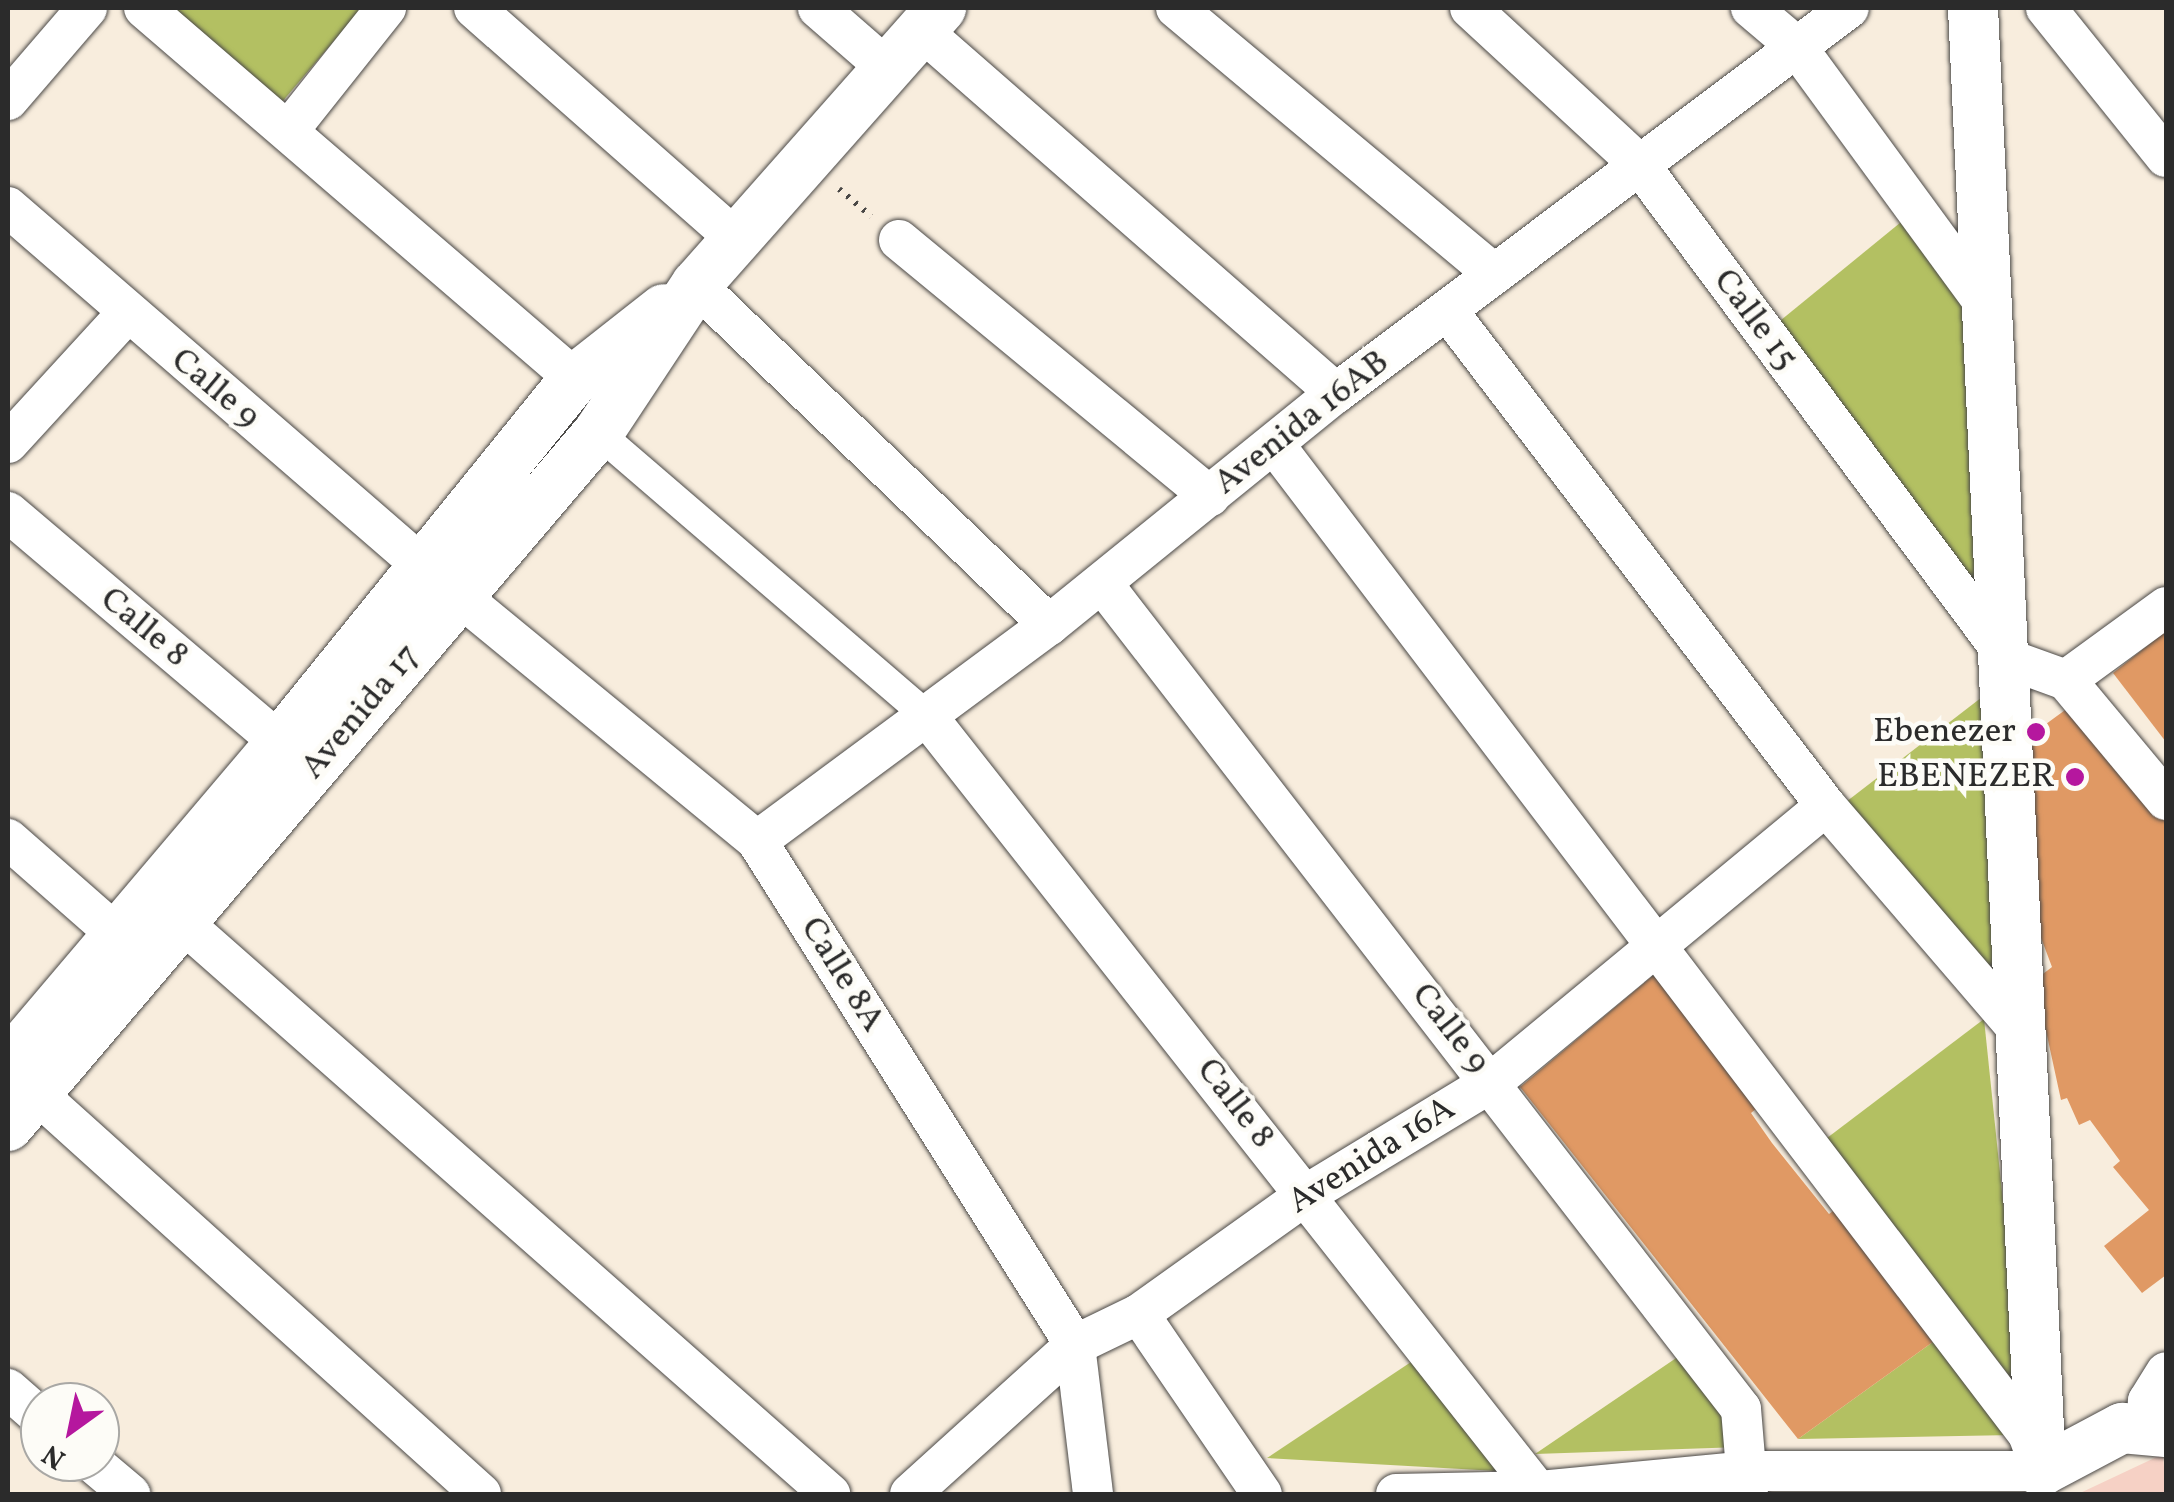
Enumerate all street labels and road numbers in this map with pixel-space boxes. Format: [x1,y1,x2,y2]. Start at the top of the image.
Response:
street label: Calle 15 [1704,261,1806,379]
street label: Calle 9 [162,340,268,438]
street label: Avenida 16AB [1206,342,1398,504]
street label: Calle 8 [91,579,197,677]
street label: Avenida 17 [292,636,430,788]
street label: Calle 8A [790,910,894,1040]
street label: Calle 9 [1402,976,1498,1082]
street label: Calle 8 [1187,1051,1283,1157]
street label: Avenida 16A [1281,1088,1463,1224]

